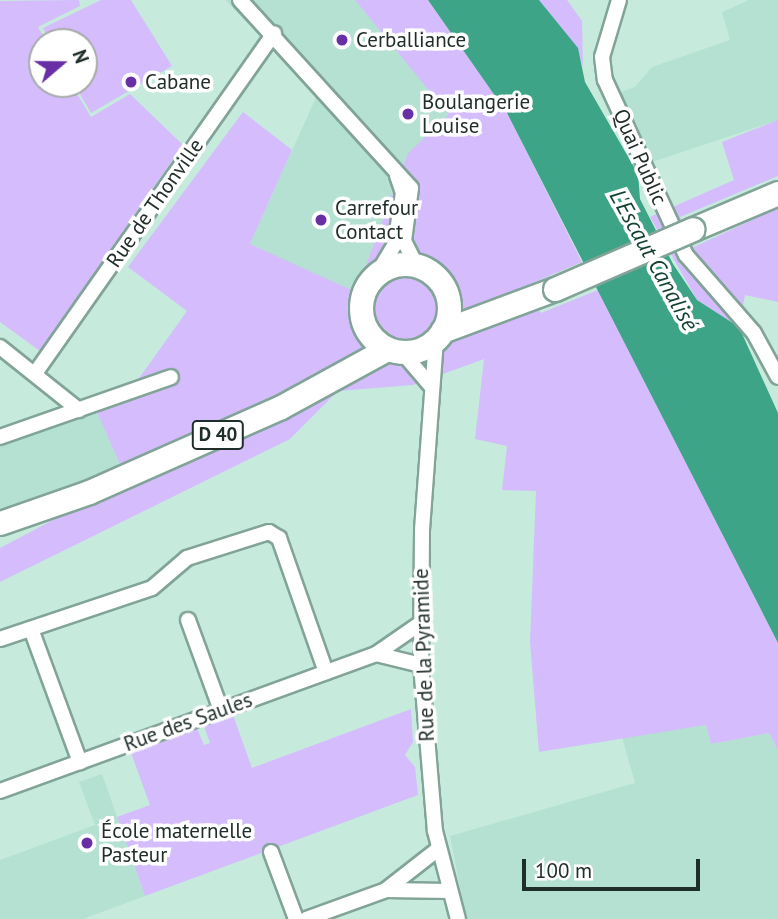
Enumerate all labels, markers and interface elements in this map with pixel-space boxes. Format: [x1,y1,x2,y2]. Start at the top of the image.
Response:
place label: Cerballiance [356,27,466,53]
north arrow [28,28,98,98]
marker: Cerballiance [334,32,350,48]
text: N [67,47,94,66]
place label: Cabane [145,69,211,95]
marker: Cabane [123,74,139,90]
place label: Boulangerie Louise [422,89,530,139]
street label: Quai Public [608,105,672,209]
marker: Boulangerie Louise [400,106,416,122]
street label: Rue de Thonville [101,134,209,272]
water label: L'Escaut Canalisé [604,184,704,336]
place label: Carrefour Contact [335,195,418,245]
marker: Carrefour Contact [313,212,329,228]
road number: D 40 [190,420,246,450]
street label: Rue de la Pyramide [408,568,440,742]
street label: Rue des Saules [120,687,256,757]
place label: École maternelle Pasteur [101,818,252,868]
marker: École maternelle Pasteur [79,835,95,851]
scale bar [526,846,704,890]
text: 100 m [535,857,592,884]

